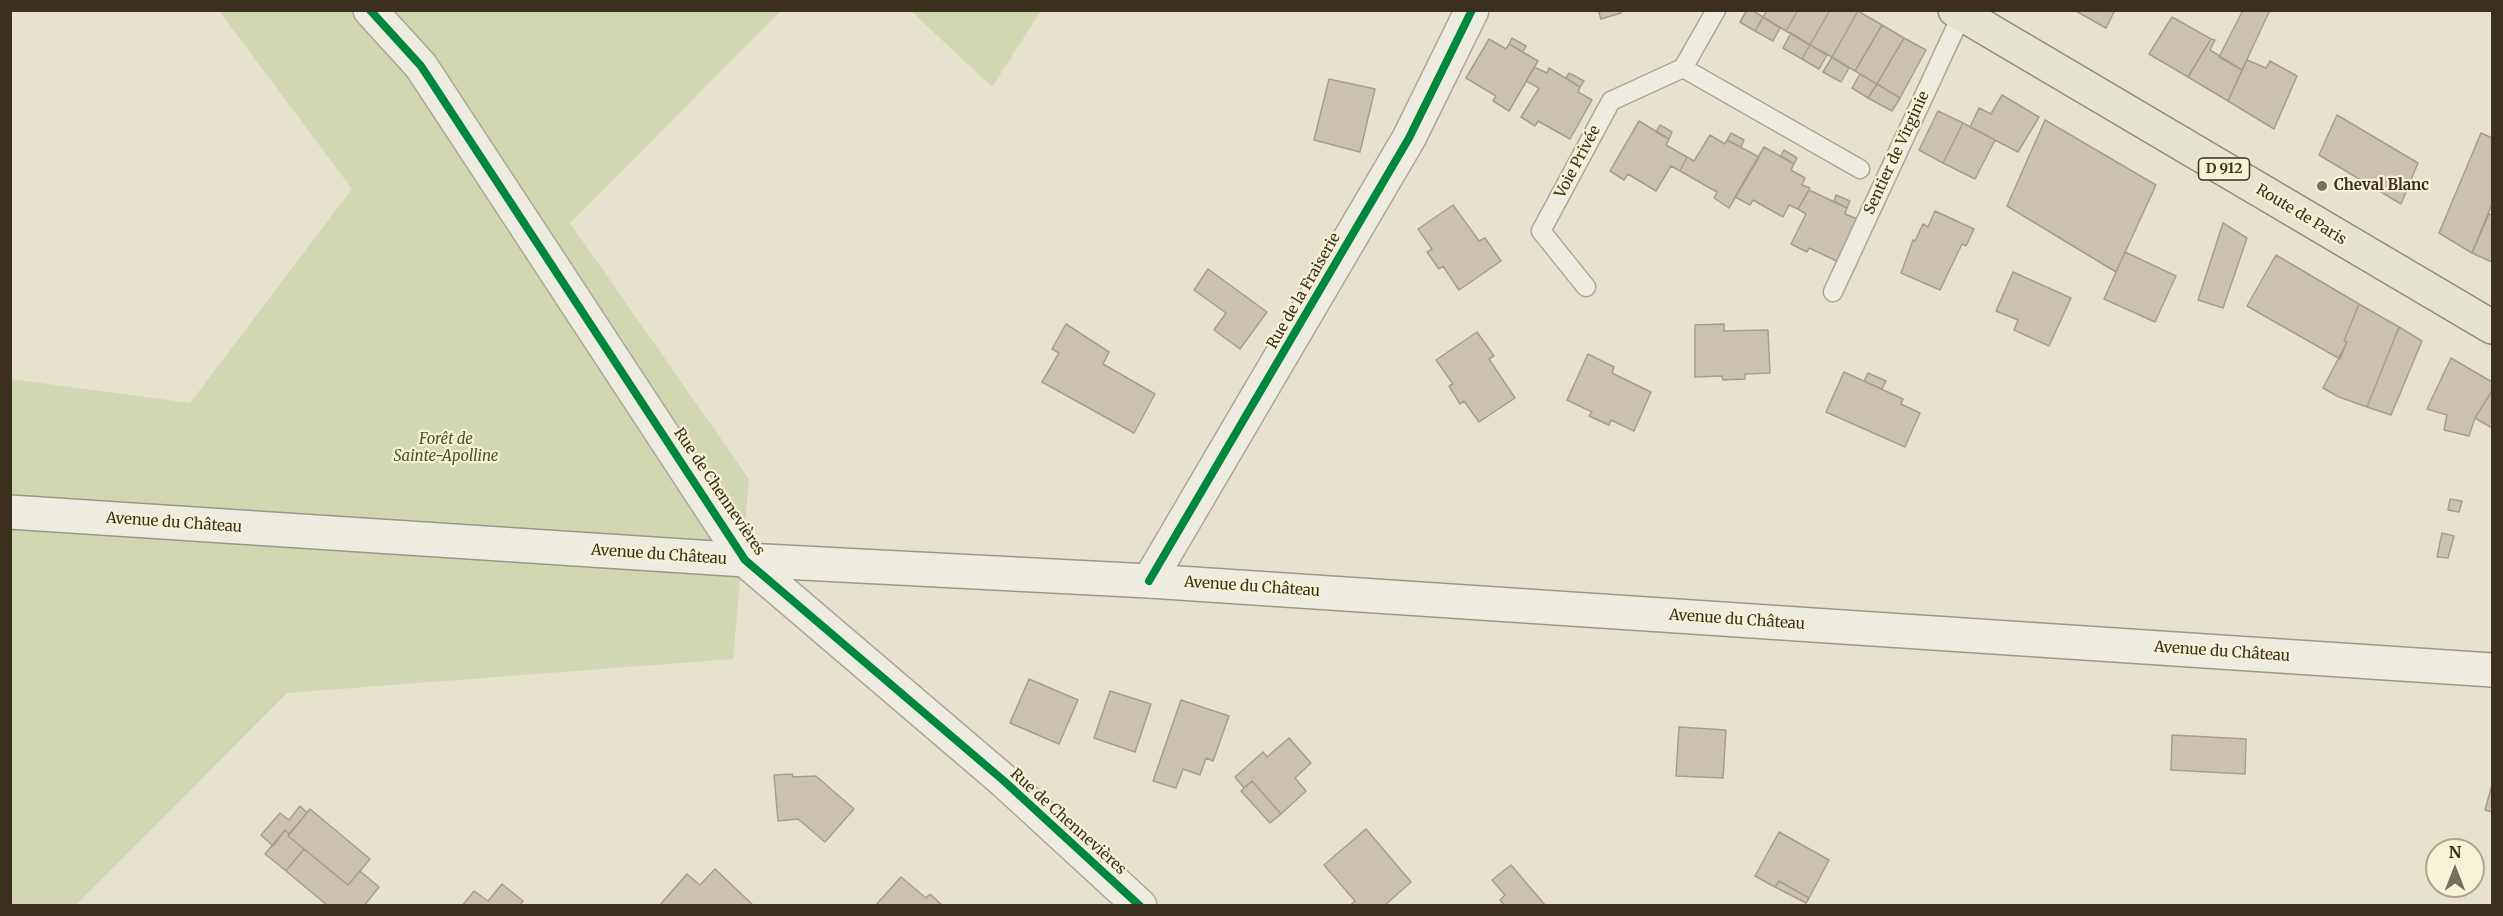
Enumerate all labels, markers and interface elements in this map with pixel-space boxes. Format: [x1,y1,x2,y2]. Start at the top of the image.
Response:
street label: Sentier de Virginie [1861,89,1933,217]
street label: Voie Privée [1551,123,1605,201]
road number: D 912 [2198,158,2250,180]
place label: Cheval Blanc [2334,177,2429,195]
marker: Cheval Blanc [2315,179,2329,193]
street label: Route de Paris [2253,181,2349,249]
street label: Rue de la Fraiserie [1264,230,1344,352]
street label: Rue de Chennevières [670,425,768,559]
park label: Forêt de Sainte-Apolline [394,431,498,466]
street label: Avenue du Château [105,509,243,537]
street label: Avenue du Château [590,541,728,569]
street label: Avenue du Château [1183,573,1321,601]
street label: Avenue du Château [1668,606,1806,634]
street label: Avenue du Château [2153,638,2291,666]
street label: Rue de Chennevières [1006,765,1130,879]
north arrow [2425,838,2485,898]
text: N [2449,842,2461,862]

